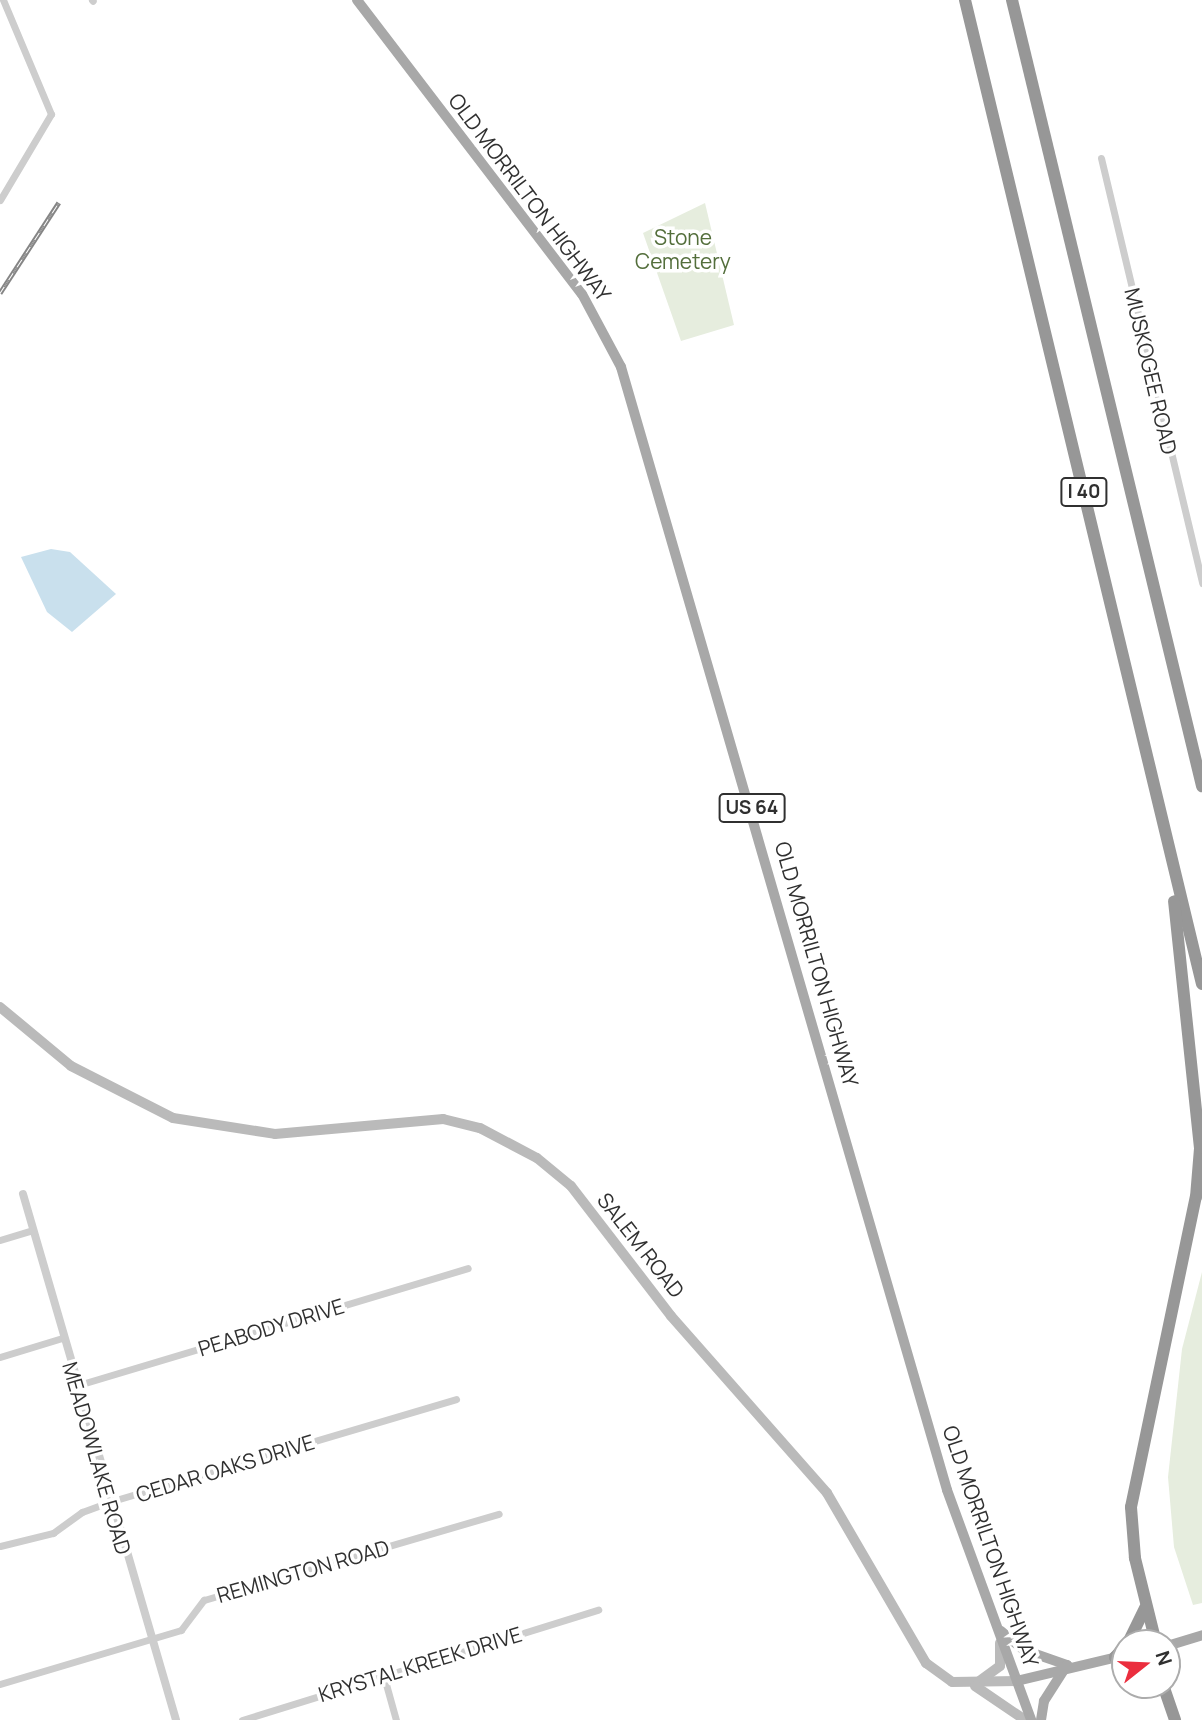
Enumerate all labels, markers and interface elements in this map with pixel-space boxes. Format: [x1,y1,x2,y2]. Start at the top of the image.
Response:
street label: OLD MORRILTON HIGHWAY [444,88,616,306]
park label: Stone Cemetery [635,224,731,274]
street label: MUSKOGEE ROAD [1120,285,1182,457]
road number: I 40 [1060,477,1108,508]
road number: US 64 [717,792,787,824]
street label: OLD MORRILTON HIGHWAY [770,839,864,1089]
street label: SALEM ROAD [592,1188,690,1302]
street label: PEABODY DRIVE [195,1293,347,1361]
street label: MEADOWLAKE ROAD [57,1359,137,1557]
street label: OLD MORRILTON HIGHWAY [938,1422,1044,1670]
street label: CEDAR OAKS DRIVE [133,1429,317,1507]
street label: REMINGTON ROAD [214,1534,392,1608]
street label: KRYSTAL KREEK DRIVE [314,1621,526,1707]
north arrow [1111,1629,1181,1699]
text: N [1150,1648,1179,1669]

